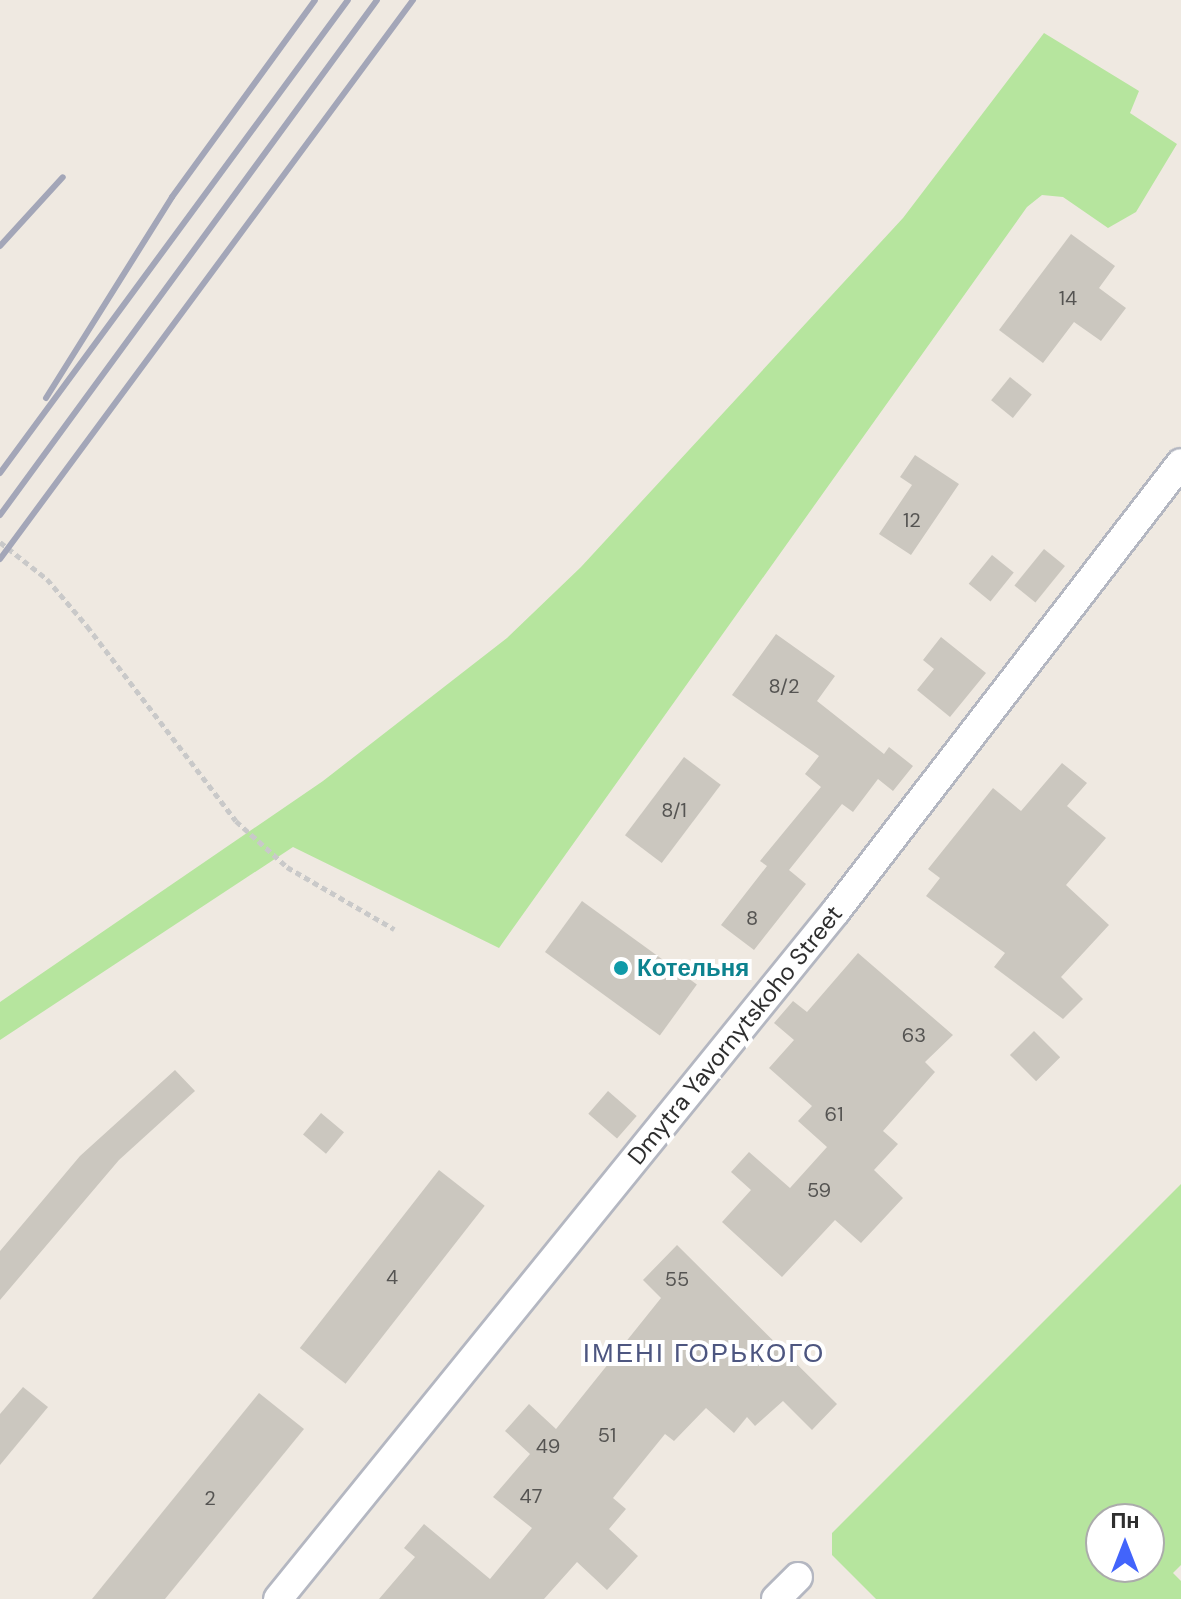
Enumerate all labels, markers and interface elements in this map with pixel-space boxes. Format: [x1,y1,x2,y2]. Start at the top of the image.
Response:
house number: 14 [1059,286,1077,310]
house number: 12 [903,508,921,532]
house number: 8/2 [769,674,799,698]
house number: 8/1 [661,798,687,822]
street label: Dmytra Yavornytskoho Street [622,900,848,1170]
house number: 8 [746,906,758,930]
place label: Котельня [637,954,749,982]
marker: Котельня [612,959,630,977]
house number: 63 [902,1023,926,1047]
house number: 61 [825,1102,843,1126]
house number: 59 [807,1178,831,1202]
house number: 4 [386,1265,398,1289]
house number: 55 [665,1267,689,1291]
district label: ІМЕНІ ГОРЬКОГО [583,1338,825,1370]
house number: 51 [598,1423,616,1447]
house number: 49 [536,1434,560,1458]
house number: 47 [520,1484,542,1508]
house number: 2 [204,1486,216,1510]
north arrow [1085,1503,1165,1583]
text: Пн [1110,1506,1140,1535]

